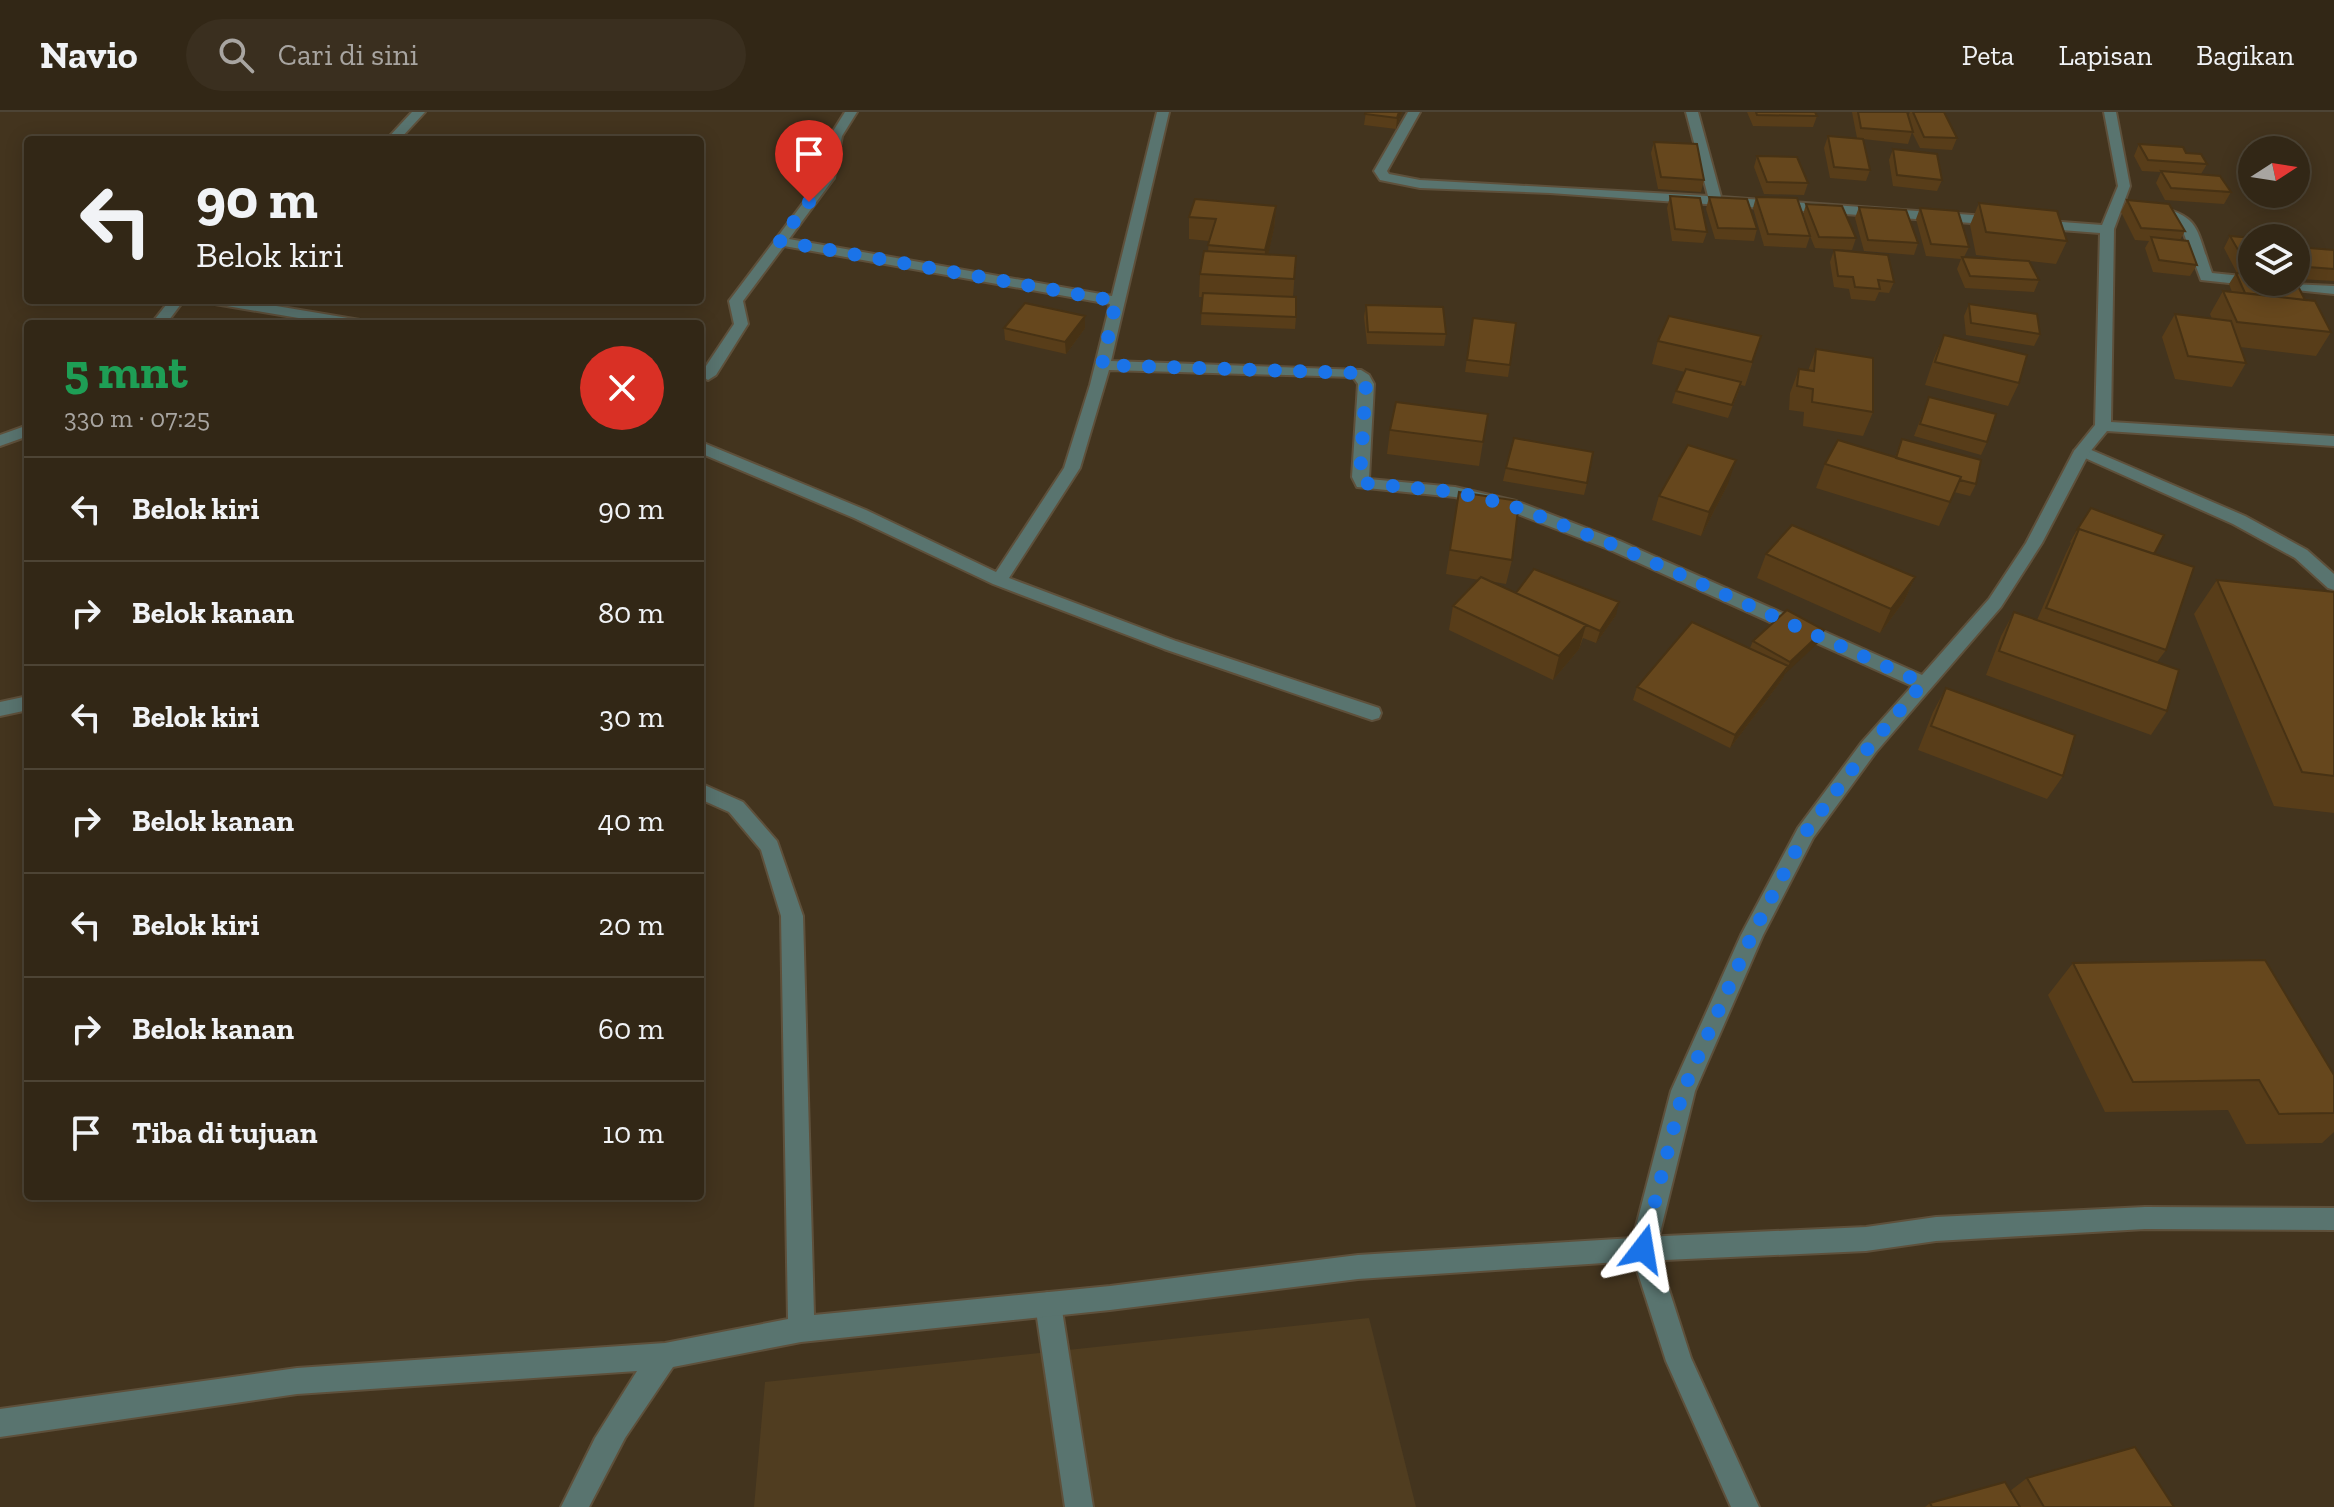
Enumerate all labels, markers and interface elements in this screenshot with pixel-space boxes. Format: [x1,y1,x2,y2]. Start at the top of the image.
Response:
search box [186,19,746,91]
text: Navio [40,32,138,78]
icon: search [214,33,258,77]
text: Cari di sini [278,37,418,73]
text: Peta [1962,39,2014,72]
text: Lapisan [2058,39,2152,72]
text: Bagikan [2196,39,2294,72]
pin [775,120,843,202]
icon: arrive [787,132,831,176]
north arrow [2238,136,2310,208]
map controls [2238,136,2310,296]
text: 90 m [196,165,318,232]
icon: left [64,168,168,272]
button: layers [2238,224,2310,296]
text: Belok kiri [196,233,344,276]
text: 5 mnt [64,343,188,400]
button: close [580,346,664,430]
text: 330 m · 07:25 [64,402,210,434]
icon: left [64,487,108,531]
text: Belok kiri [132,491,259,527]
text: 90 m [598,491,664,527]
icon: right [64,591,108,635]
text: Belok kanan [132,595,294,631]
text: 80 m [598,595,664,631]
icon: left [64,695,108,739]
text: Belok kiri [132,699,259,735]
text: 30 m [599,699,664,735]
icon: right [64,799,108,843]
text: Belok kanan [132,803,294,839]
text: 40 m [598,803,664,839]
icon: left [64,903,108,947]
text: Belok kiri [132,907,259,943]
text: 20 m [599,907,664,943]
icon: right [64,1007,108,1051]
text: Belok kanan [132,1011,294,1047]
text: 60 m [598,1011,664,1047]
icon: arrive [64,1111,108,1155]
text: Tiba di tujuan [132,1115,317,1151]
text: 10 m [602,1115,664,1151]
position arrow [1601,1207,1685,1291]

